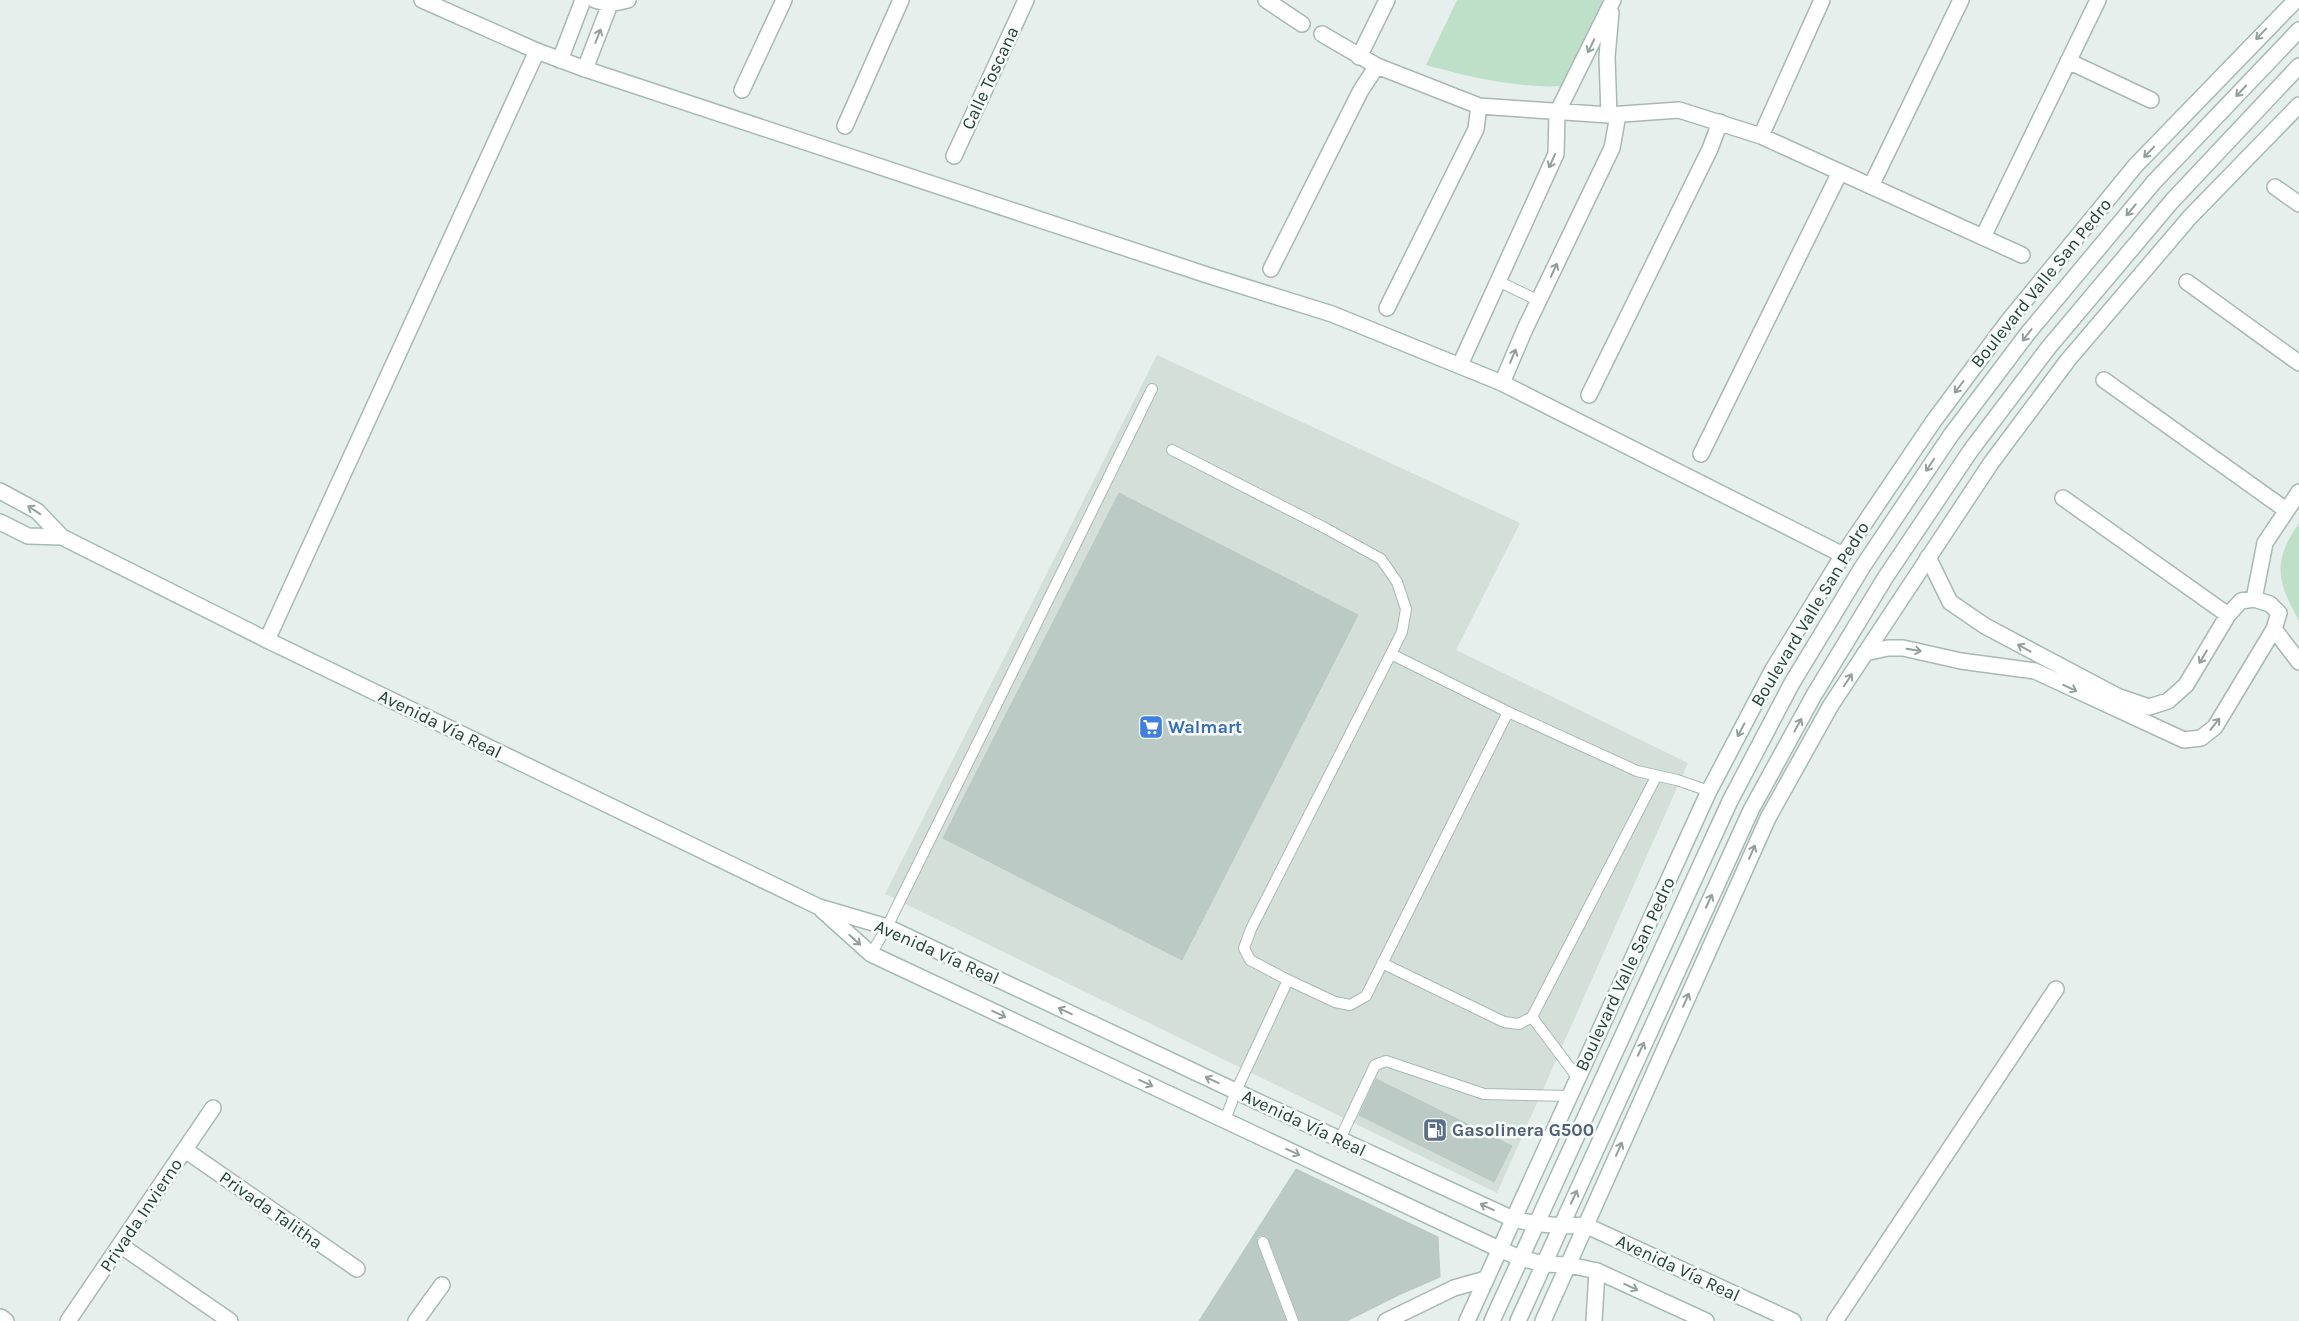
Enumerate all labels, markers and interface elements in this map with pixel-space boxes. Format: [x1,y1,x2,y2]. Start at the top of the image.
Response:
street label: Calle Toscana [956,23,1024,133]
one-way arrow [2255,28,2267,40]
one-way arrow [593,29,603,44]
one-way arrow [1585,38,1595,53]
one-way arrow [2235,84,2247,97]
one-way arrow [2143,145,2155,158]
one-way arrow [1547,153,1557,168]
street label: Boulevard Valle San Pedro [1966,194,2116,372]
one-way arrow [2125,203,2136,216]
one-way arrow [1549,262,1559,277]
one-way arrow [2021,328,2032,341]
one-way arrow [1509,349,1519,364]
one-way arrow [1954,380,1964,394]
one-way arrow [1925,458,1935,472]
one-way arrow [27,505,41,516]
street label: Boulevard Valle San Pedro [1746,518,1874,710]
one-way arrow [2018,642,2032,652]
one-way arrow [1905,645,1921,655]
one-way arrow [2197,650,2207,664]
one-way arrow [1843,673,1853,687]
one-way arrow [2062,683,2077,693]
street label: Avenida Vía Real [375,685,505,763]
supermarket icon: Walmart [1138,714,1164,740]
place label: Walmart [1168,716,1242,738]
one-way arrow [1793,717,1803,732]
one-way arrow [2210,718,2221,731]
one-way arrow [1736,723,1746,738]
one-way arrow [1748,845,1758,860]
street label: Boulevard Valle San Pedro [1570,873,1680,1075]
one-way arrow [1705,894,1714,909]
street label: Avenida Vía Real [871,915,1003,989]
one-way arrow [849,934,862,945]
one-way arrow [1681,993,1691,1008]
one-way arrow [1058,1006,1073,1016]
one-way arrow [991,1009,1006,1019]
one-way arrow [1637,1042,1647,1057]
one-way arrow [1205,1075,1220,1084]
one-way arrow [1138,1078,1153,1088]
street label: Avenida Vía Real [1239,1085,1369,1161]
fuel station icon: Gasolinera G500 [1422,1117,1448,1143]
place label: Gasolinera G500 [1452,1119,1594,1141]
one-way arrow [1615,1142,1625,1157]
one-way arrow [1285,1147,1300,1157]
street label: Privada Invierno [95,1154,187,1276]
street label: Privada Talitha [215,1166,327,1254]
one-way arrow [1569,1189,1579,1204]
one-way arrow [1480,1201,1495,1211]
street label: Avenida Vía Real [1613,1230,1743,1306]
one-way arrow [1623,1282,1638,1292]

